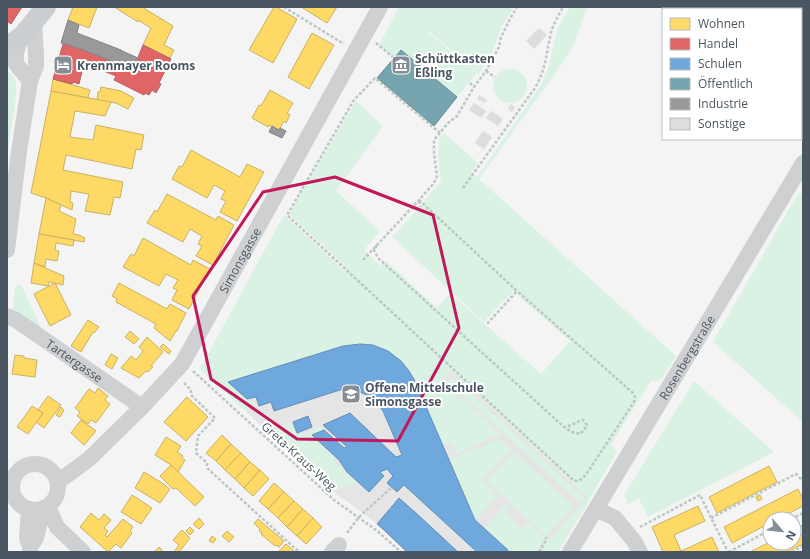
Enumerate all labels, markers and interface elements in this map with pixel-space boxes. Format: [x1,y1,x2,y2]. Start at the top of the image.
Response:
legend [662,8,802,140]
text: Wohnen [698,15,745,32]
text: Handel [698,35,738,52]
place label: Schüttkasten Eßling [415,50,495,81]
hotel icon: Krennmayer Rooms [52,54,74,76]
museum icon: Schüttkasten Eßling [390,54,412,76]
text: Schulen [698,55,742,72]
place label: Krennmayer Rooms [77,57,195,74]
text: Öffentlich [698,75,753,92]
text: Industrie [698,95,748,112]
text: Sonstige [698,115,746,132]
street label: Simonsgasse [215,224,265,296]
street label: Rosenbergstraße [655,312,719,403]
street label: Tartergasse [43,335,107,386]
place label: Offene Mittelschule Simonsgasse [365,379,484,410]
school or university icon: Offene Mittelschule Simonsgasse [340,383,362,405]
street label: Greta-Kraus-Weg [258,418,340,495]
north arrow [762,511,802,551]
text: N [783,528,800,543]

